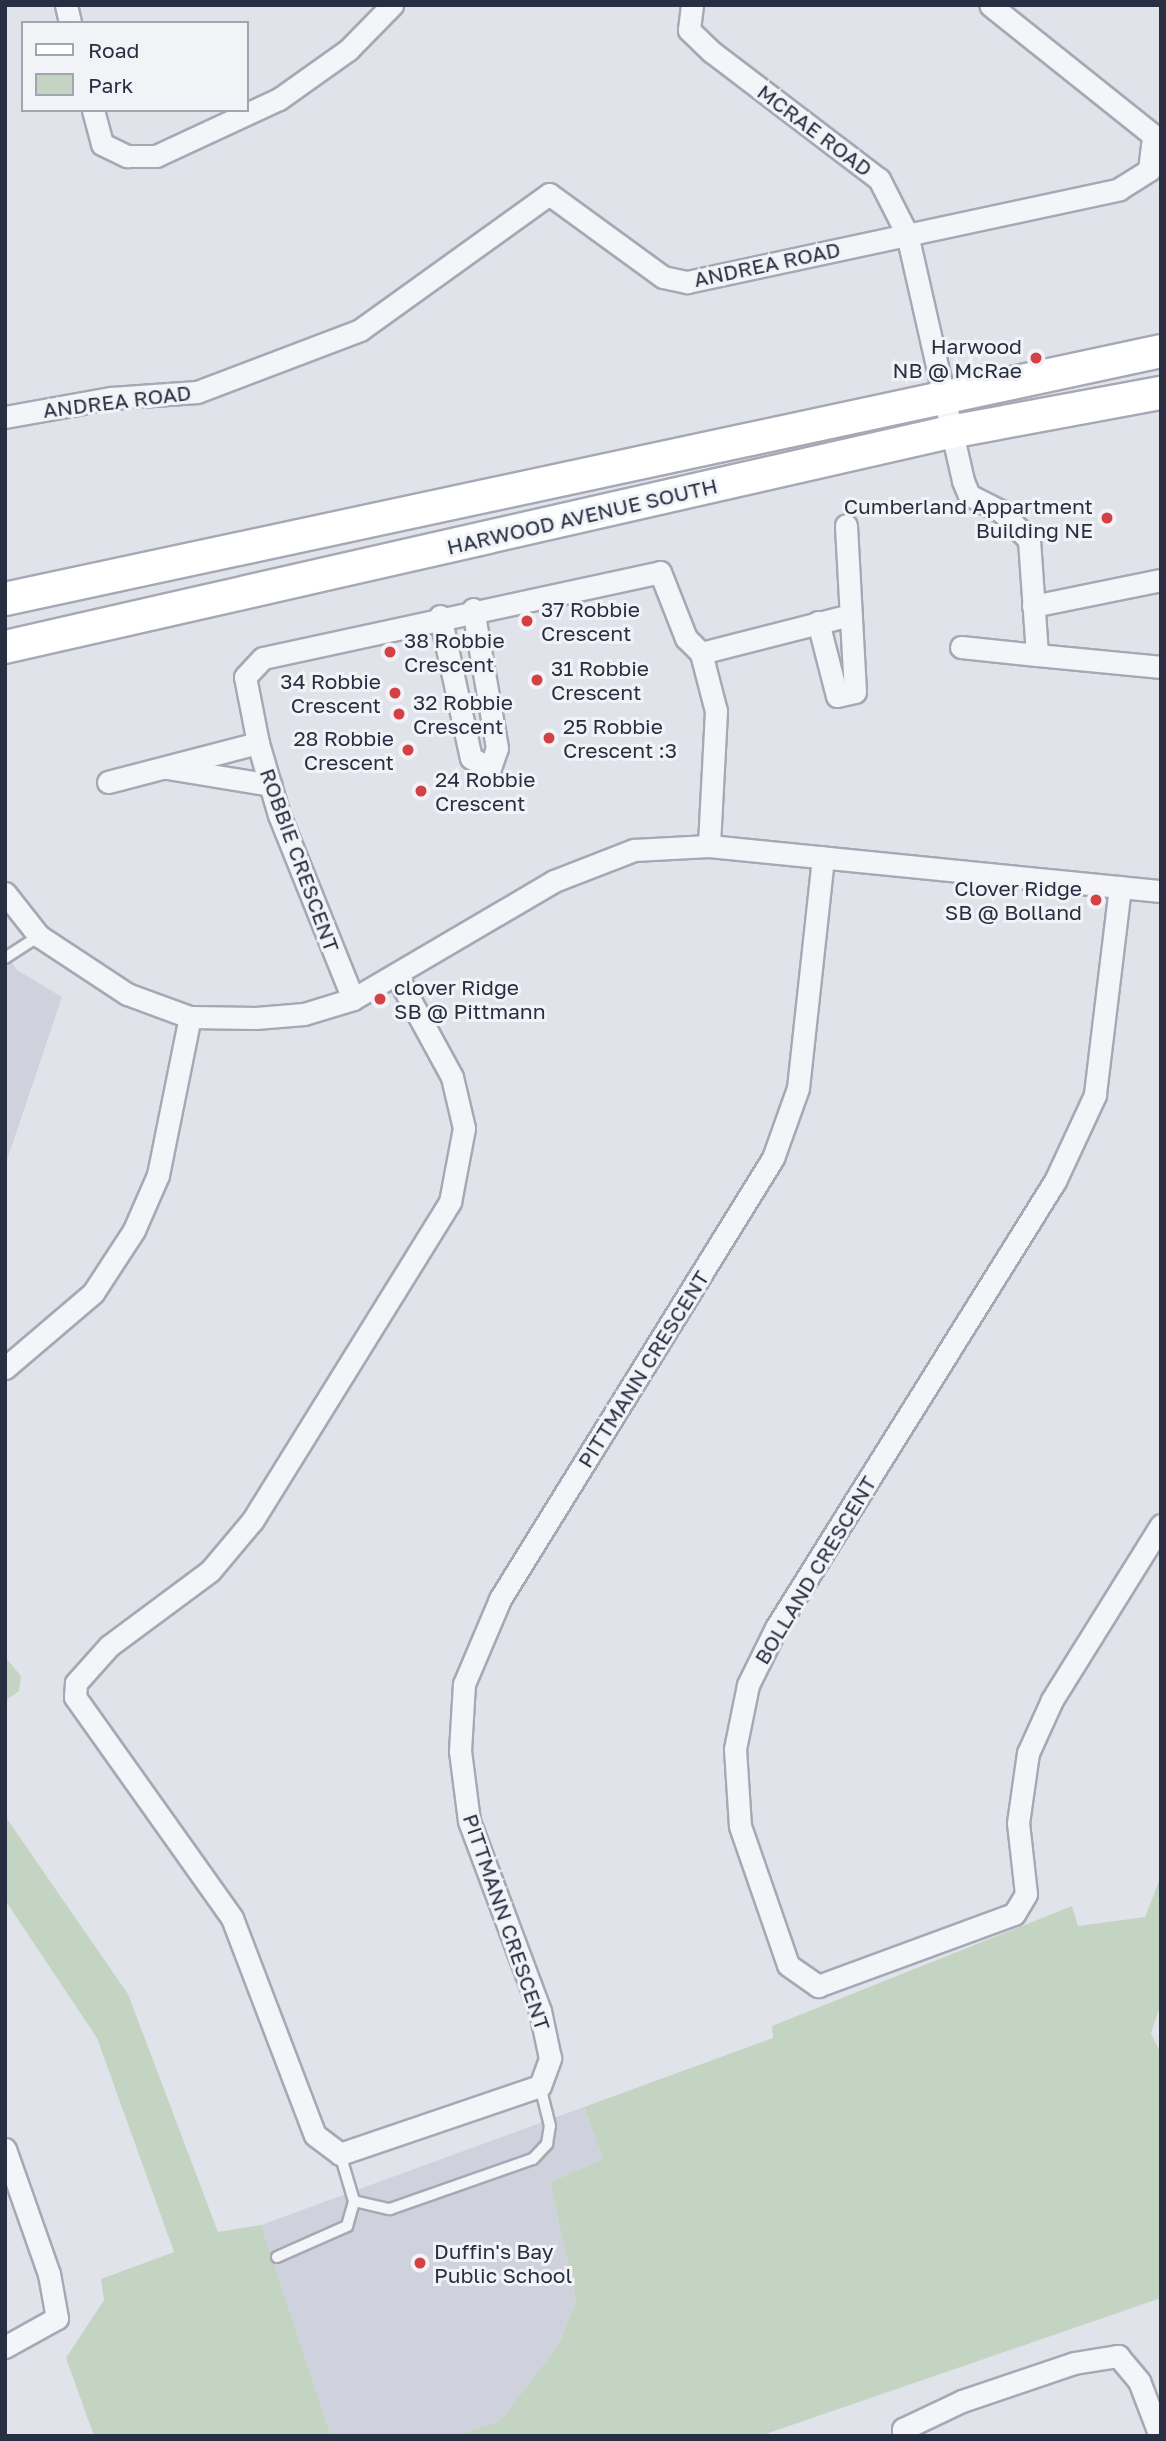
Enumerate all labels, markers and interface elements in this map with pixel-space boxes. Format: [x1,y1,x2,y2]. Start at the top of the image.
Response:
legend [21,21,248,112]
text: Road [88,37,139,63]
text: Park [88,72,133,98]
street label: MCRAE ROAD [753,79,877,181]
street label: ANDREA ROAD [691,236,843,292]
place label: Harwood NB @ McRae [892,333,1022,383]
marker: Harwood NB @ McRae [1028,350,1044,366]
street label: ANDREA ROAD [41,379,193,423]
street label: HARWOOD AVENUE SOUTH [444,473,720,559]
place label: Cumberland Appartment Building NE [844,493,1093,543]
marker: Cumberland Appartment Building NE [1099,510,1115,526]
place label: 37 Robbie Crescent [541,596,640,646]
marker: 37 Robbie Crescent [519,613,535,629]
place label: 38 Robbie Crescent [404,627,505,677]
marker: 38 Robbie Crescent [382,644,398,660]
place label: 31 Robbie Crescent [551,655,649,705]
place label: 34 Robbie Crescent [280,668,381,718]
marker: 31 Robbie Crescent [529,672,545,688]
marker: 34 Robbie Crescent [387,685,403,701]
place label: 32 Robbie Crescent [413,689,513,739]
marker: 32 Robbie Crescent [391,706,407,722]
place label: 25 Robbie Crescent :3 [563,713,677,763]
place label: 28 Robbie Crescent [293,725,394,775]
marker: 25 Robbie Crescent :3 [541,730,557,746]
marker: 28 Robbie Crescent [400,742,416,758]
street label: ROBBIE CRESCENT [255,765,345,955]
place label: 24 Robbie Crescent [435,766,536,816]
marker: 24 Robbie Crescent [413,783,429,799]
place label: Clover Ridge SB @ Bolland [945,875,1082,925]
marker: Clover Ridge SB @ Bolland [1088,892,1104,908]
place label: clover Ridge SB @ Pittmann [394,974,546,1024]
marker: clover Ridge SB @ Pittmann [372,991,388,1007]
street label: PITTMANN CRESCENT [572,1266,714,1472]
street label: BOLLAND CRESCENT [749,1471,881,1669]
street label: PITTMANN CRESCENT [458,1810,556,2034]
place label: Duffin's Bay Public School [434,2238,572,2288]
marker: Duffin's Bay Public School [412,2255,428,2271]

